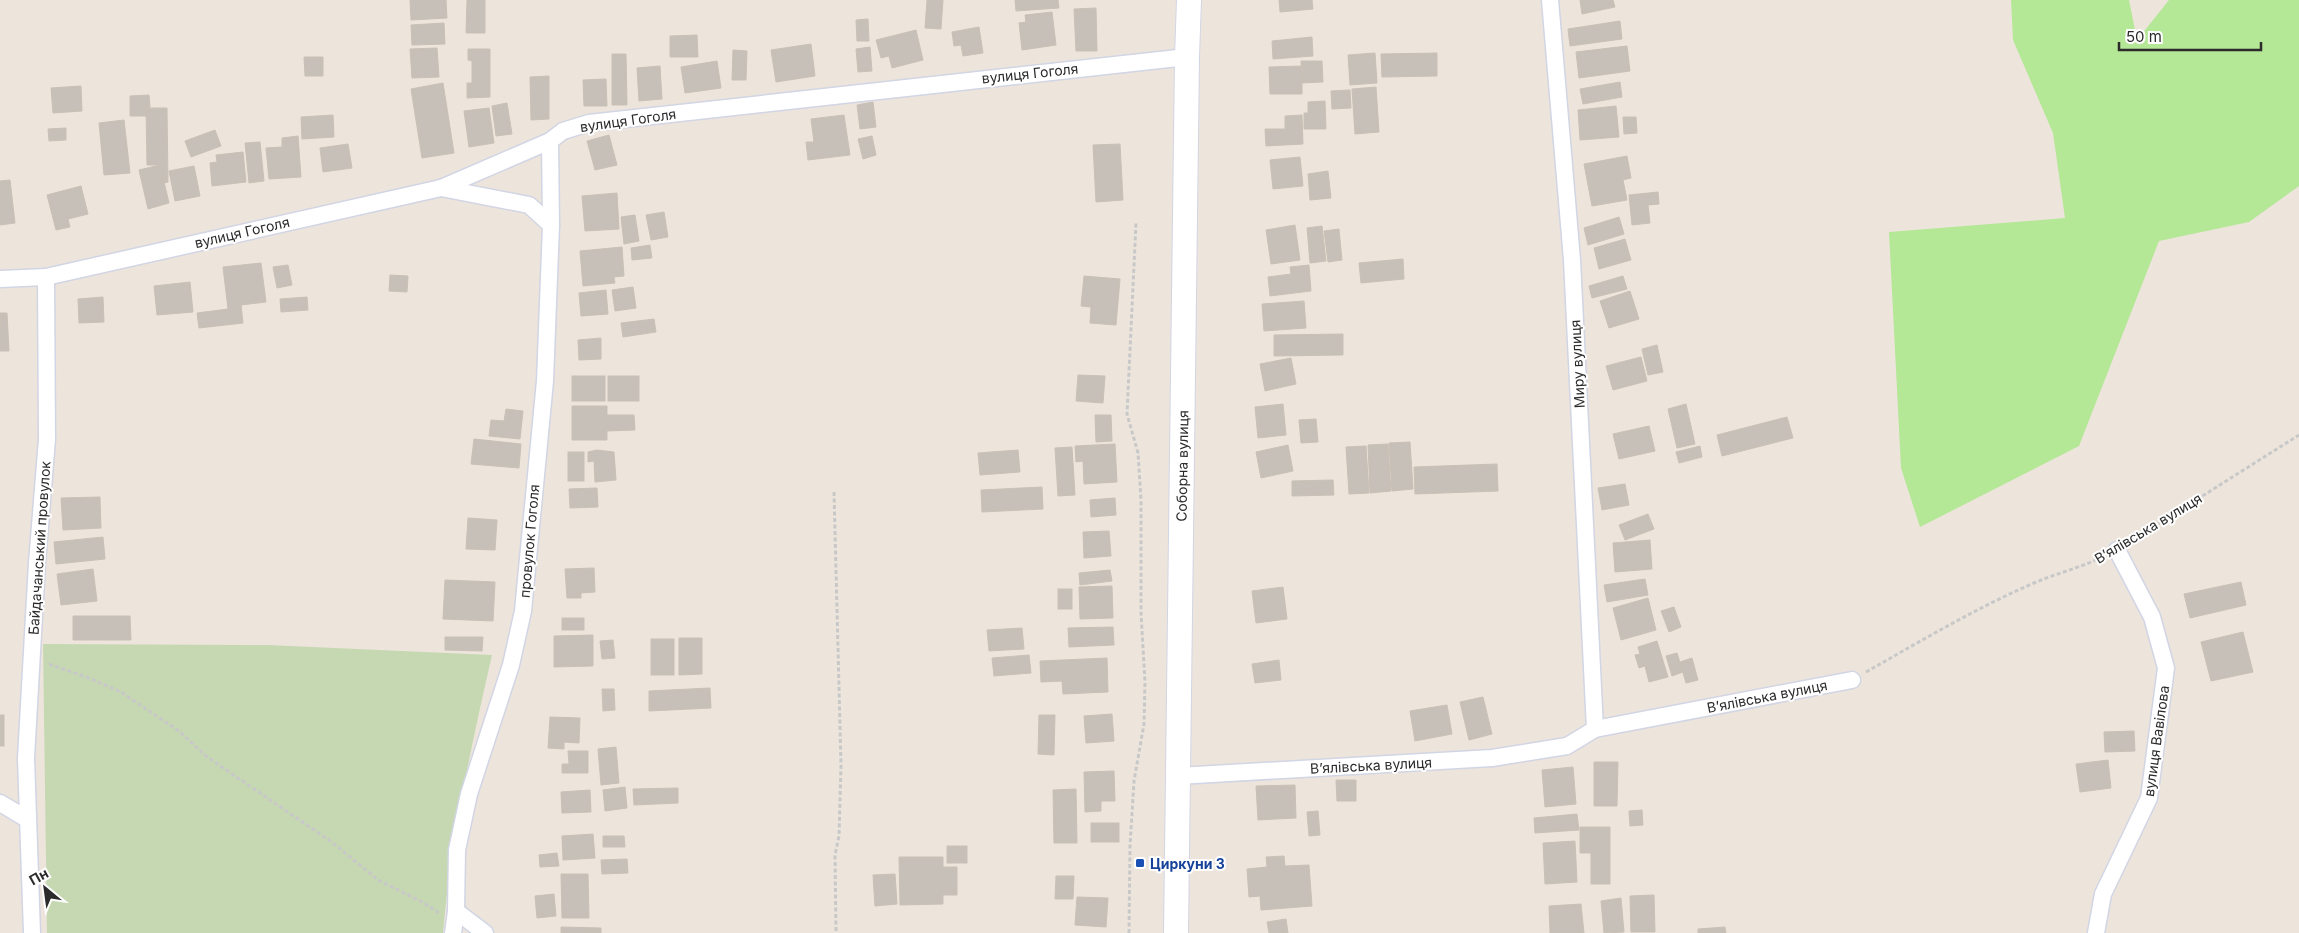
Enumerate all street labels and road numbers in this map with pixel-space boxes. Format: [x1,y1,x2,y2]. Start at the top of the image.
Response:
street label: вулиця Гоголя [981,59,1079,87]
street label: вулиця Гоголя [579,105,677,135]
street label: вулиця Гоголя [193,213,291,251]
street label: Миру вулиця [1566,319,1588,409]
street label: Соборна вулиця [1173,410,1191,522]
street label: Байдачанський провулок [24,460,54,636]
street label: провулок Гоголя [516,484,542,598]
street label: В’ялівська вулиця [2091,489,2205,567]
street label: В’ялівська вулиця [1705,676,1829,716]
street label: вулиця Вавілова [2140,684,2172,798]
street label: В’ялівська вулиця [1310,753,1432,777]

